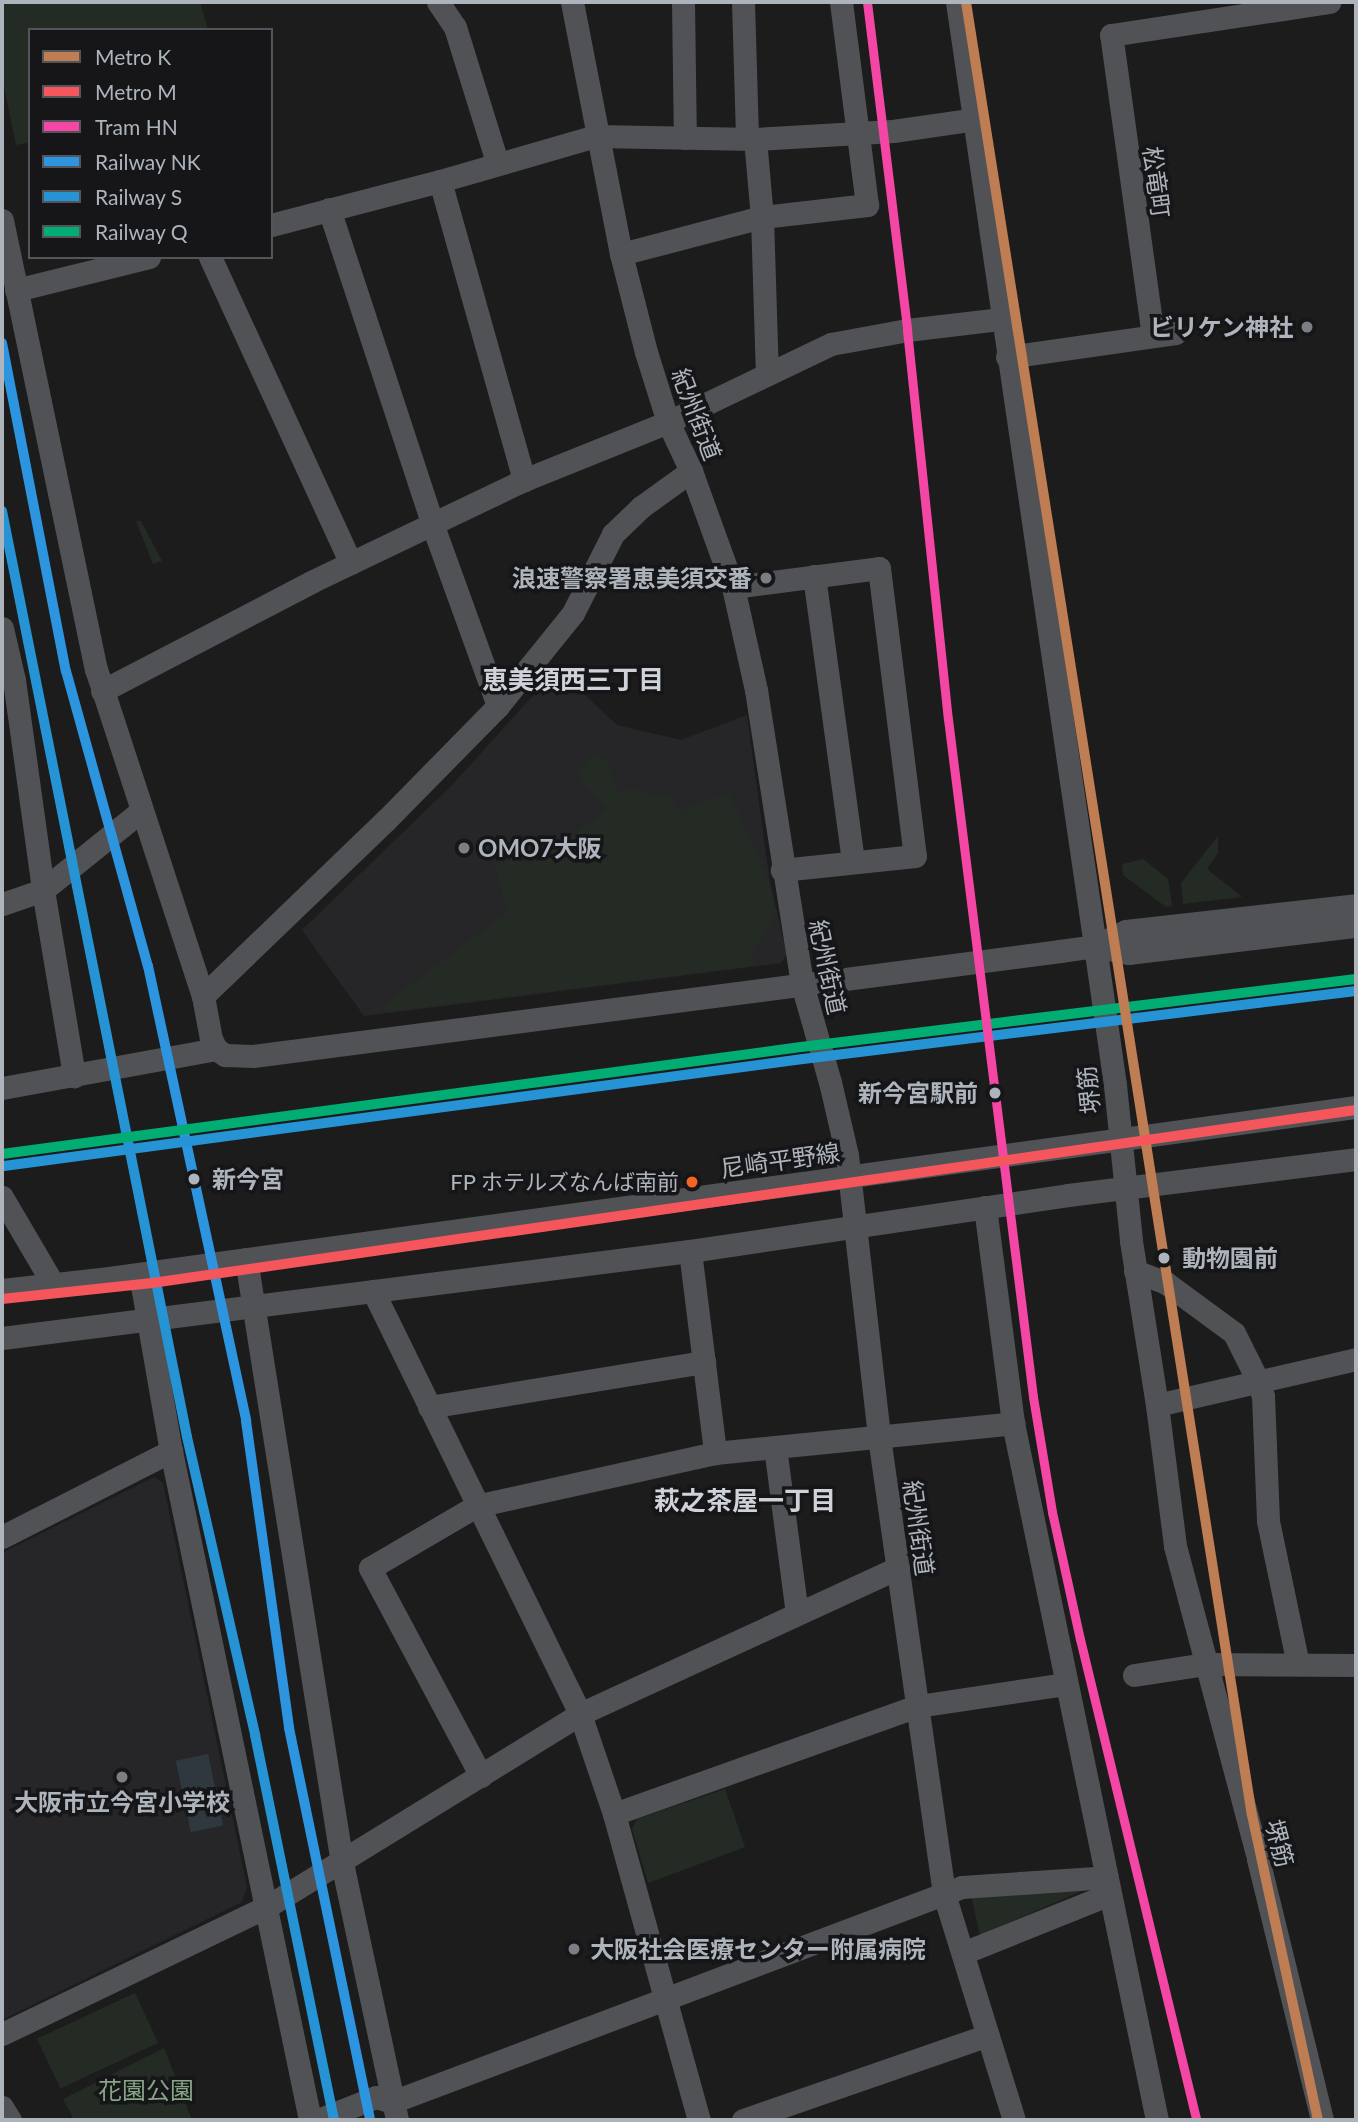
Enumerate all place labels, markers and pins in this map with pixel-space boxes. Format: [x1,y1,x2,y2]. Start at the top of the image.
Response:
place label: ビリケン神社 [1149,313,1293,341]
marker: ビリケン神社 [1299,319,1315,335]
place label: 浪速警察署恵美須交番 [512,564,752,592]
marker: 浪速警察署恵美須交番 [758,570,774,586]
place label: OMO7大阪 [478,834,601,862]
marker: OMO7大阪 [456,840,472,856]
place label: 新今宮駅前 [858,1079,978,1107]
marker: 新今宮駅前 [984,1082,1006,1104]
place label: 新今宮 [212,1165,284,1193]
marker: 新今宮 [183,1168,205,1190]
place label: FP ホテルズなんば南前 [450,1169,679,1195]
marker: FP ホテルズなんば南前 [685,1175,699,1189]
place label: 動物園前 [1182,1244,1278,1272]
marker: 動物園前 [1153,1247,1175,1269]
marker: 大阪市立今宮小学校 [114,1769,130,1785]
place label: 大阪市立今宮小学校 [14,1788,230,1816]
place label: 大阪社会医療センター附属病院 [590,1935,926,1963]
marker: 大阪社会医療センター附属病院 [564,1939,584,1959]

